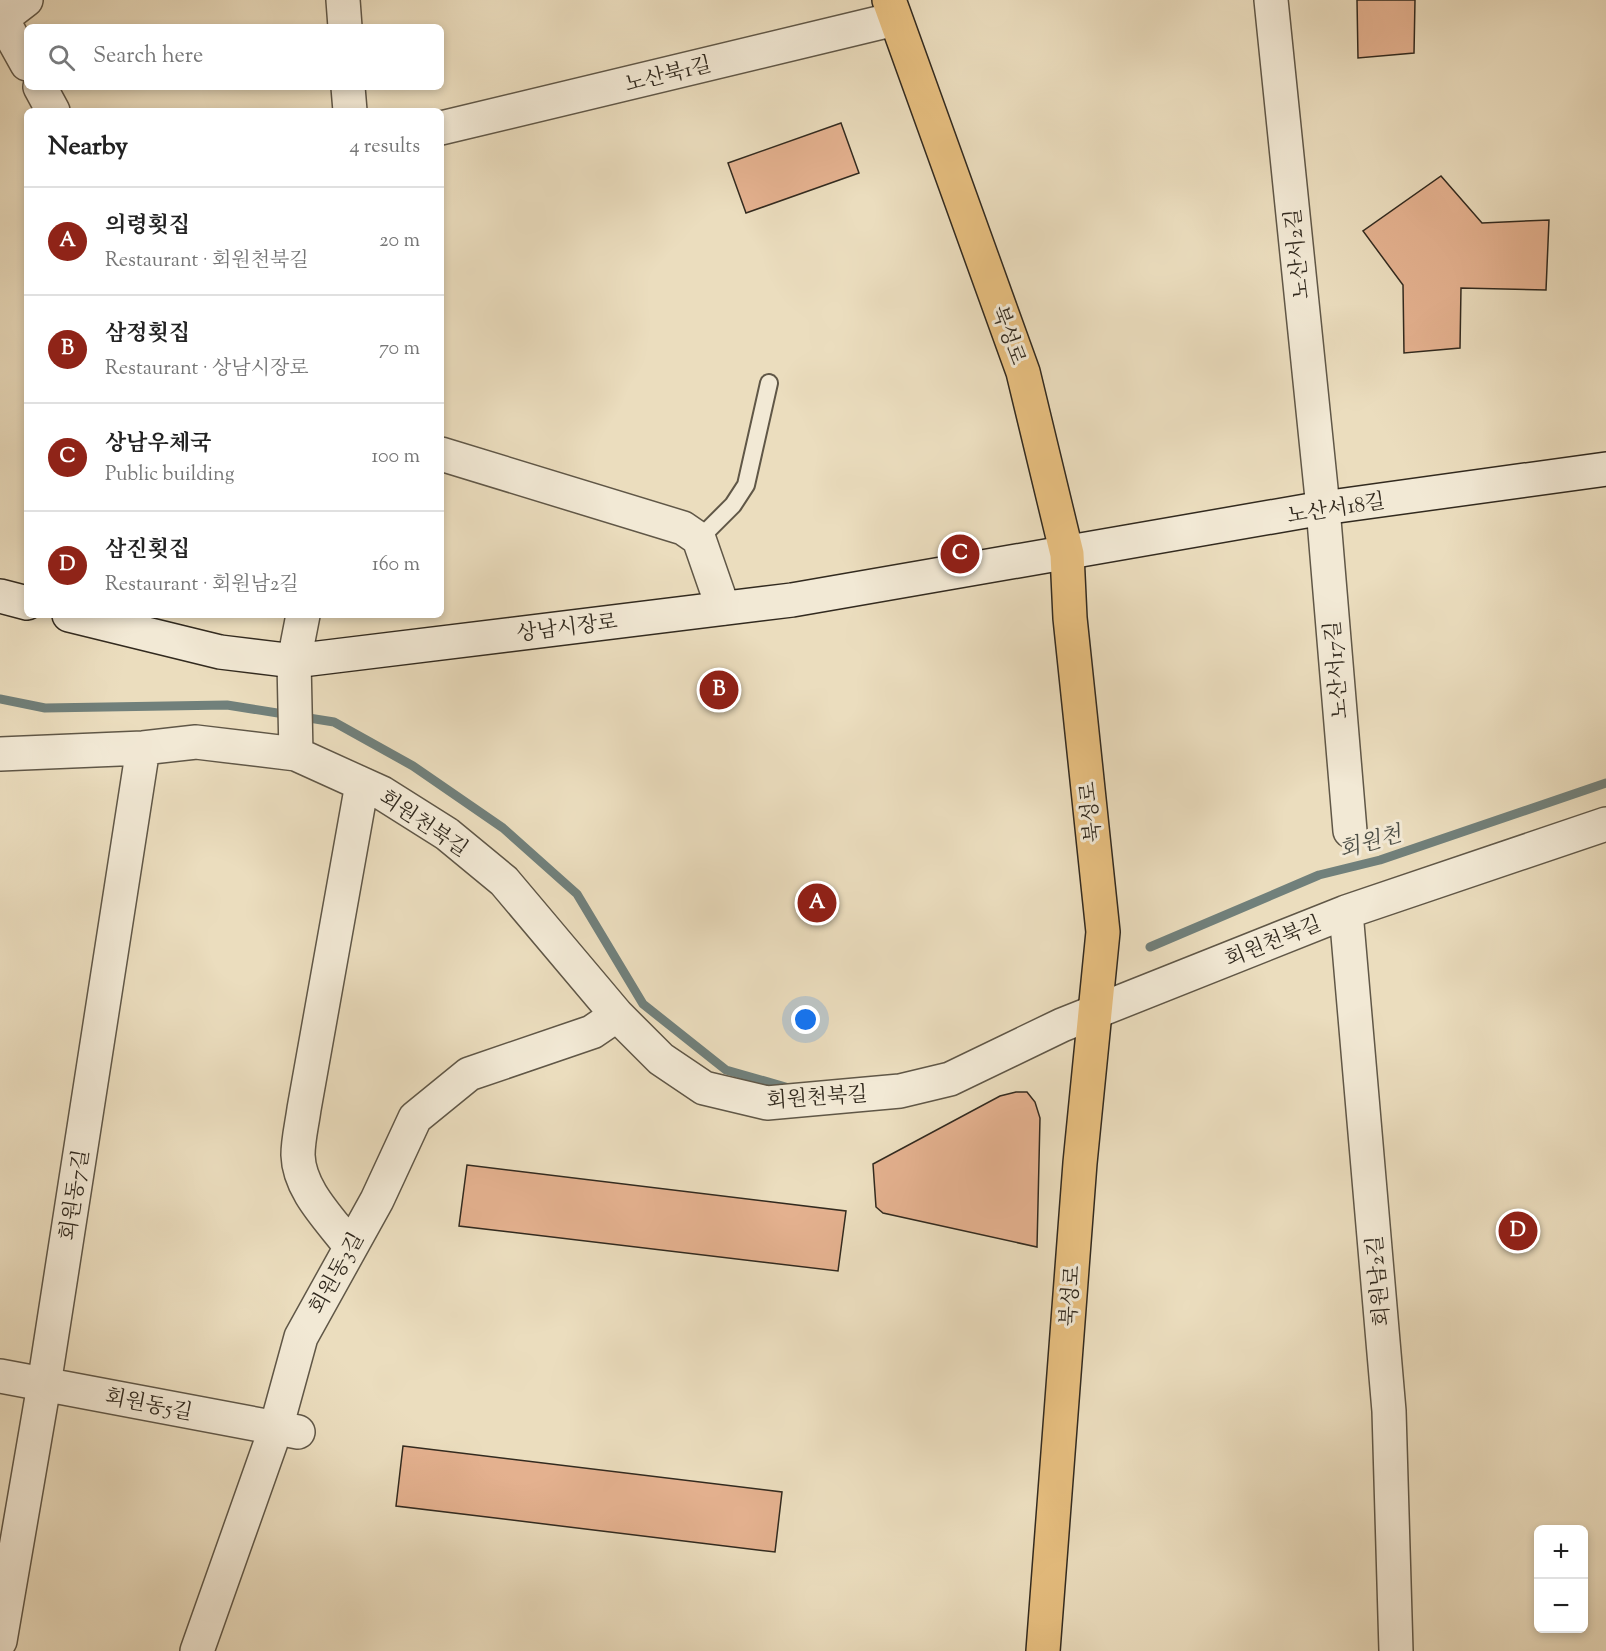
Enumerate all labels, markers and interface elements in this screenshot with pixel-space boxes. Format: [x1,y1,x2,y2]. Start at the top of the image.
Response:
search box [24,24,444,90]
icon: search [45,41,78,74]
text: Search here [93,41,203,73]
street label: 노산북1길 [622,51,715,101]
text: Nearby [48,129,128,166]
text: 4 results [349,133,420,162]
street label: 노산서2길 [1279,207,1319,301]
text: 의령횟집 [105,211,190,243]
text: A [59,227,76,256]
text: 20 m [379,227,420,256]
text: Restaurant · 회원천북길 [105,247,309,276]
street label: 북성로 [983,302,1032,369]
text: 삼정횟집 [105,319,190,351]
text: B [61,335,74,364]
text: 70 m [379,335,420,364]
text: Restaurant · 상남시장로 [105,355,309,384]
text: 상남우체국 [105,429,211,461]
text: C [59,443,76,472]
text: 100 m [371,443,420,472]
text: Public building [105,461,235,490]
street label: 노산서18길 [1285,487,1387,533]
pin: C [940,532,980,576]
text: 삼진횟집 [105,535,190,567]
text: D [60,551,75,580]
text: 160 m [372,551,420,580]
text: Restaurant · 회원남2길 [105,571,299,600]
street label: 상남시장로 [515,608,619,650]
street label: 노산서17길 [1319,619,1357,720]
pin: B [700,668,738,712]
street label: 북성로 [1074,780,1110,844]
street label: 회원천북길 [372,784,473,865]
water label: 회원천 [1336,819,1408,868]
pin: A [798,880,836,926]
street label: 회원천북길 [1221,910,1326,976]
your location [791,1005,820,1034]
street label: 회원천북길 [765,1080,869,1117]
street label: 회원동7길 [54,1148,98,1243]
pin: D [1498,1208,1538,1254]
street label: 회원동3길 [303,1227,373,1320]
street label: 회원남2길 [1361,1234,1399,1327]
street label: 북성로 [1055,1265,1089,1328]
street label: 회원동5길 [102,1383,195,1429]
map controls [1534,1525,1588,1633]
button: + [1534,1525,1588,1579]
button: − [1534,1579,1588,1633]

